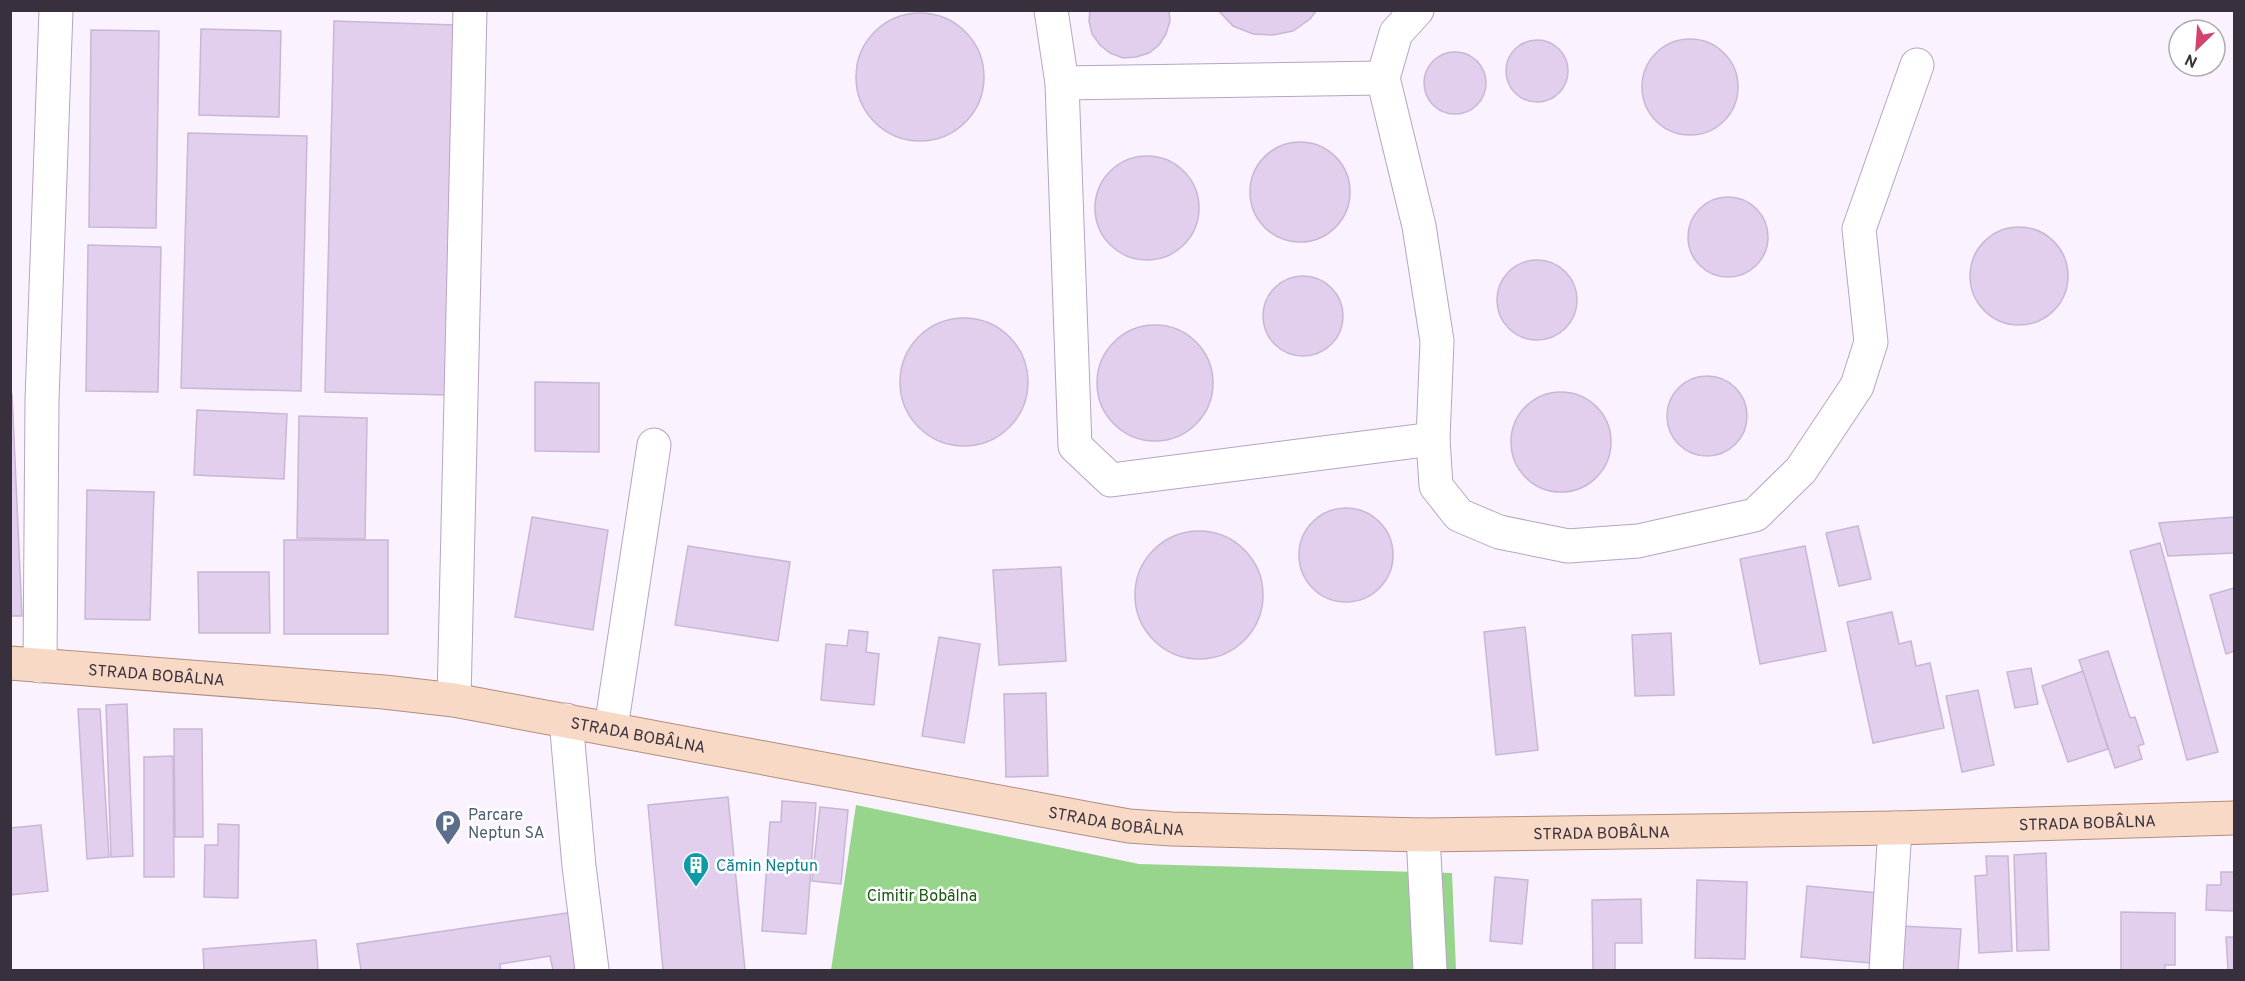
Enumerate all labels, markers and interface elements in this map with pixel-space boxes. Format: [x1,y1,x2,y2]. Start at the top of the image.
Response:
north arrow [2167,18,2227,78]
text: N [2182,48,2201,71]
street label: STRADA BOBÂLNA [87,661,226,692]
street label: STRADA BOBÂLNA [569,714,707,759]
street label: STRADA BOBÂLNA [1046,803,1184,841]
place label: Parcare Neptun SA [468,806,545,844]
parking icon: Parcare Neptun SA [433,808,463,846]
street label: STRADA BOBÂLNA [2019,811,2156,836]
street label: STRADA BOBÂLNA [1533,822,1670,845]
building icon: Cămin Neptun [681,850,711,888]
place label: Cămin Neptun [716,857,818,877]
park label: Cimitir Bobâlna [867,887,977,907]

